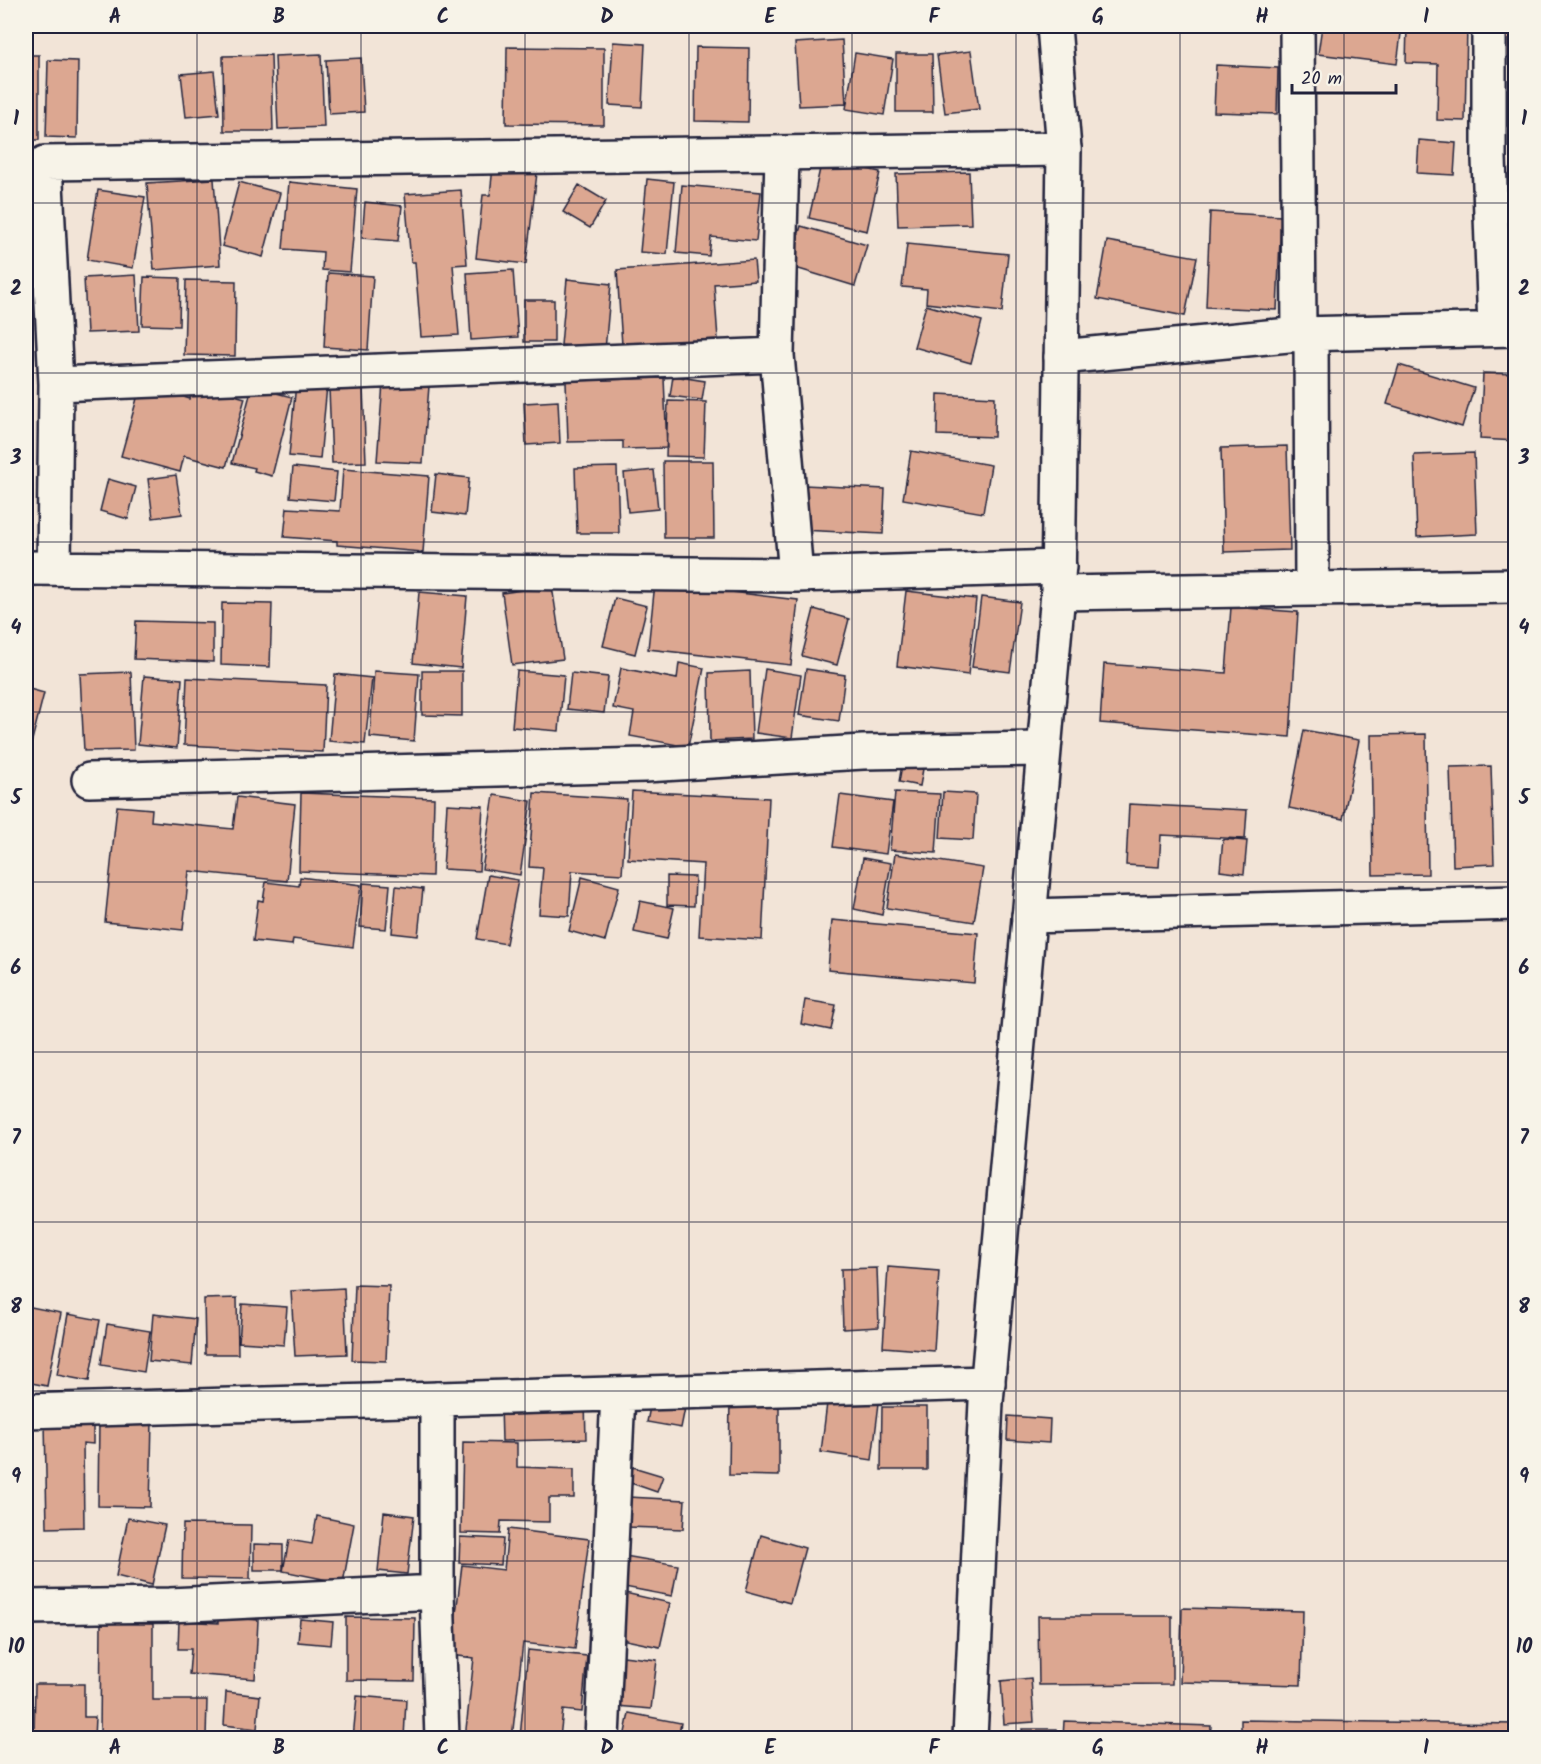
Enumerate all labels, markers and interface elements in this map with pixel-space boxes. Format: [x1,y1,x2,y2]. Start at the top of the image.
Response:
text: A [109,2,121,34]
text: B [273,2,285,34]
text: C [437,2,449,34]
text: D [600,2,614,34]
text: E [764,2,776,34]
text: F [929,2,941,34]
text: G [1092,2,1104,34]
text: H [1255,2,1269,34]
text: I [1423,2,1429,34]
scale bar [1292,57,1396,95]
text: 20 m [1301,65,1342,94]
text: 1 [13,104,19,136]
text: 1 [1521,104,1527,136]
text: 2 [10,274,22,306]
text: 2 [1518,274,1530,306]
text: 3 [10,443,22,475]
text: 3 [1518,443,1530,475]
text: 4 [11,613,22,645]
text: 4 [1519,613,1530,645]
text: 5 [10,783,23,815]
text: 5 [1518,783,1531,815]
text: 6 [11,953,22,985]
text: 6 [1519,953,1530,985]
text: 7 [11,1123,21,1155]
text: 7 [1519,1123,1529,1155]
text: 8 [10,1292,22,1324]
text: 8 [1518,1292,1530,1324]
text: 9 [11,1462,21,1494]
text: 9 [1519,1462,1529,1494]
text: 10 [8,1632,25,1664]
text: 10 [1516,1632,1533,1664]
text: A [109,1733,121,1764]
text: B [273,1733,285,1764]
text: C [437,1733,449,1764]
text: D [600,1733,614,1764]
text: E [764,1733,776,1764]
text: F [929,1733,941,1764]
text: G [1092,1733,1104,1764]
text: H [1255,1733,1269,1764]
text: I [1423,1733,1429,1764]

